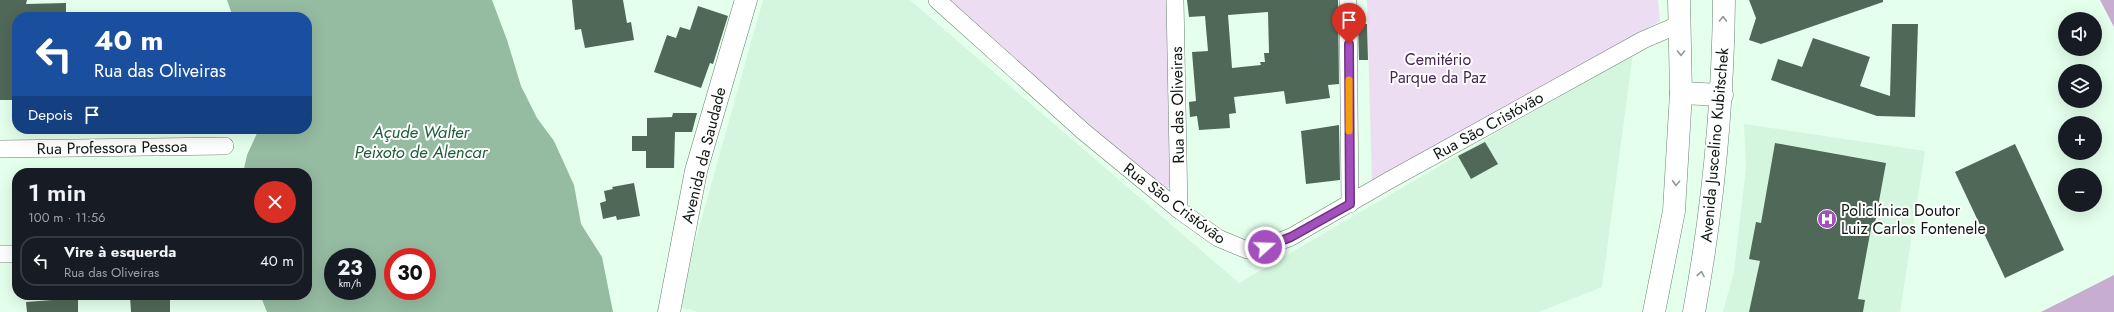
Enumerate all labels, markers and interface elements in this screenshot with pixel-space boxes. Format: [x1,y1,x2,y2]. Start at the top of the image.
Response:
pin [1332,3,1366,44]
icon: arrive [1338,9,1360,31]
map controls [2058,12,2102,212]
button: sound [2058,12,2102,56]
one-way arrow [1719,16,1727,22]
text: 40 m [94,20,163,61]
icon: left [28,28,80,80]
street label: Rua das Oliveiras [1165,46,1190,164]
street label: Avenida Juscelino Kubitschek [1695,46,1735,243]
park label: Cemitério Parque da Paz [1390,48,1487,89]
one-way arrow [1676,50,1685,56]
text: Rua das Oliveiras [94,58,226,84]
button: layers [2058,64,2102,108]
street label: Avenida da Saudade [675,85,732,226]
street label: Rua São Cristóvão [1429,85,1548,165]
text: Depois [28,104,73,126]
icon: arrive [81,104,103,126]
button: + [2058,116,2102,160]
water label: Açude Walter Peixoto de Alencar [355,120,489,164]
street label: Rua Professora Pessoa [37,135,187,160]
street label: Rua São Cristóvão [1119,157,1231,250]
button: − [2058,168,2102,212]
text: 1 min [28,175,86,210]
one-way arrow [1671,180,1680,186]
button: close [254,181,296,223]
place label: Policlínica Doutor Luiz Carlos Fontenele [1841,199,1986,240]
text: 100 m · 11:56 [28,208,106,227]
hospital icon: Policlínica Doutor Luiz Carlos Fontenele [1816,208,1838,230]
position arrow [1244,226,1286,268]
text: Vire à esquerda [64,241,176,263]
speed limit sign: 30 [384,248,436,300]
icon: left [30,250,52,272]
text: 40 m [260,250,294,272]
text: 23 [337,254,363,283]
text: Rua das Oliveiras [64,263,159,282]
one-way arrow [1696,271,1705,277]
text: km/h [339,276,361,291]

